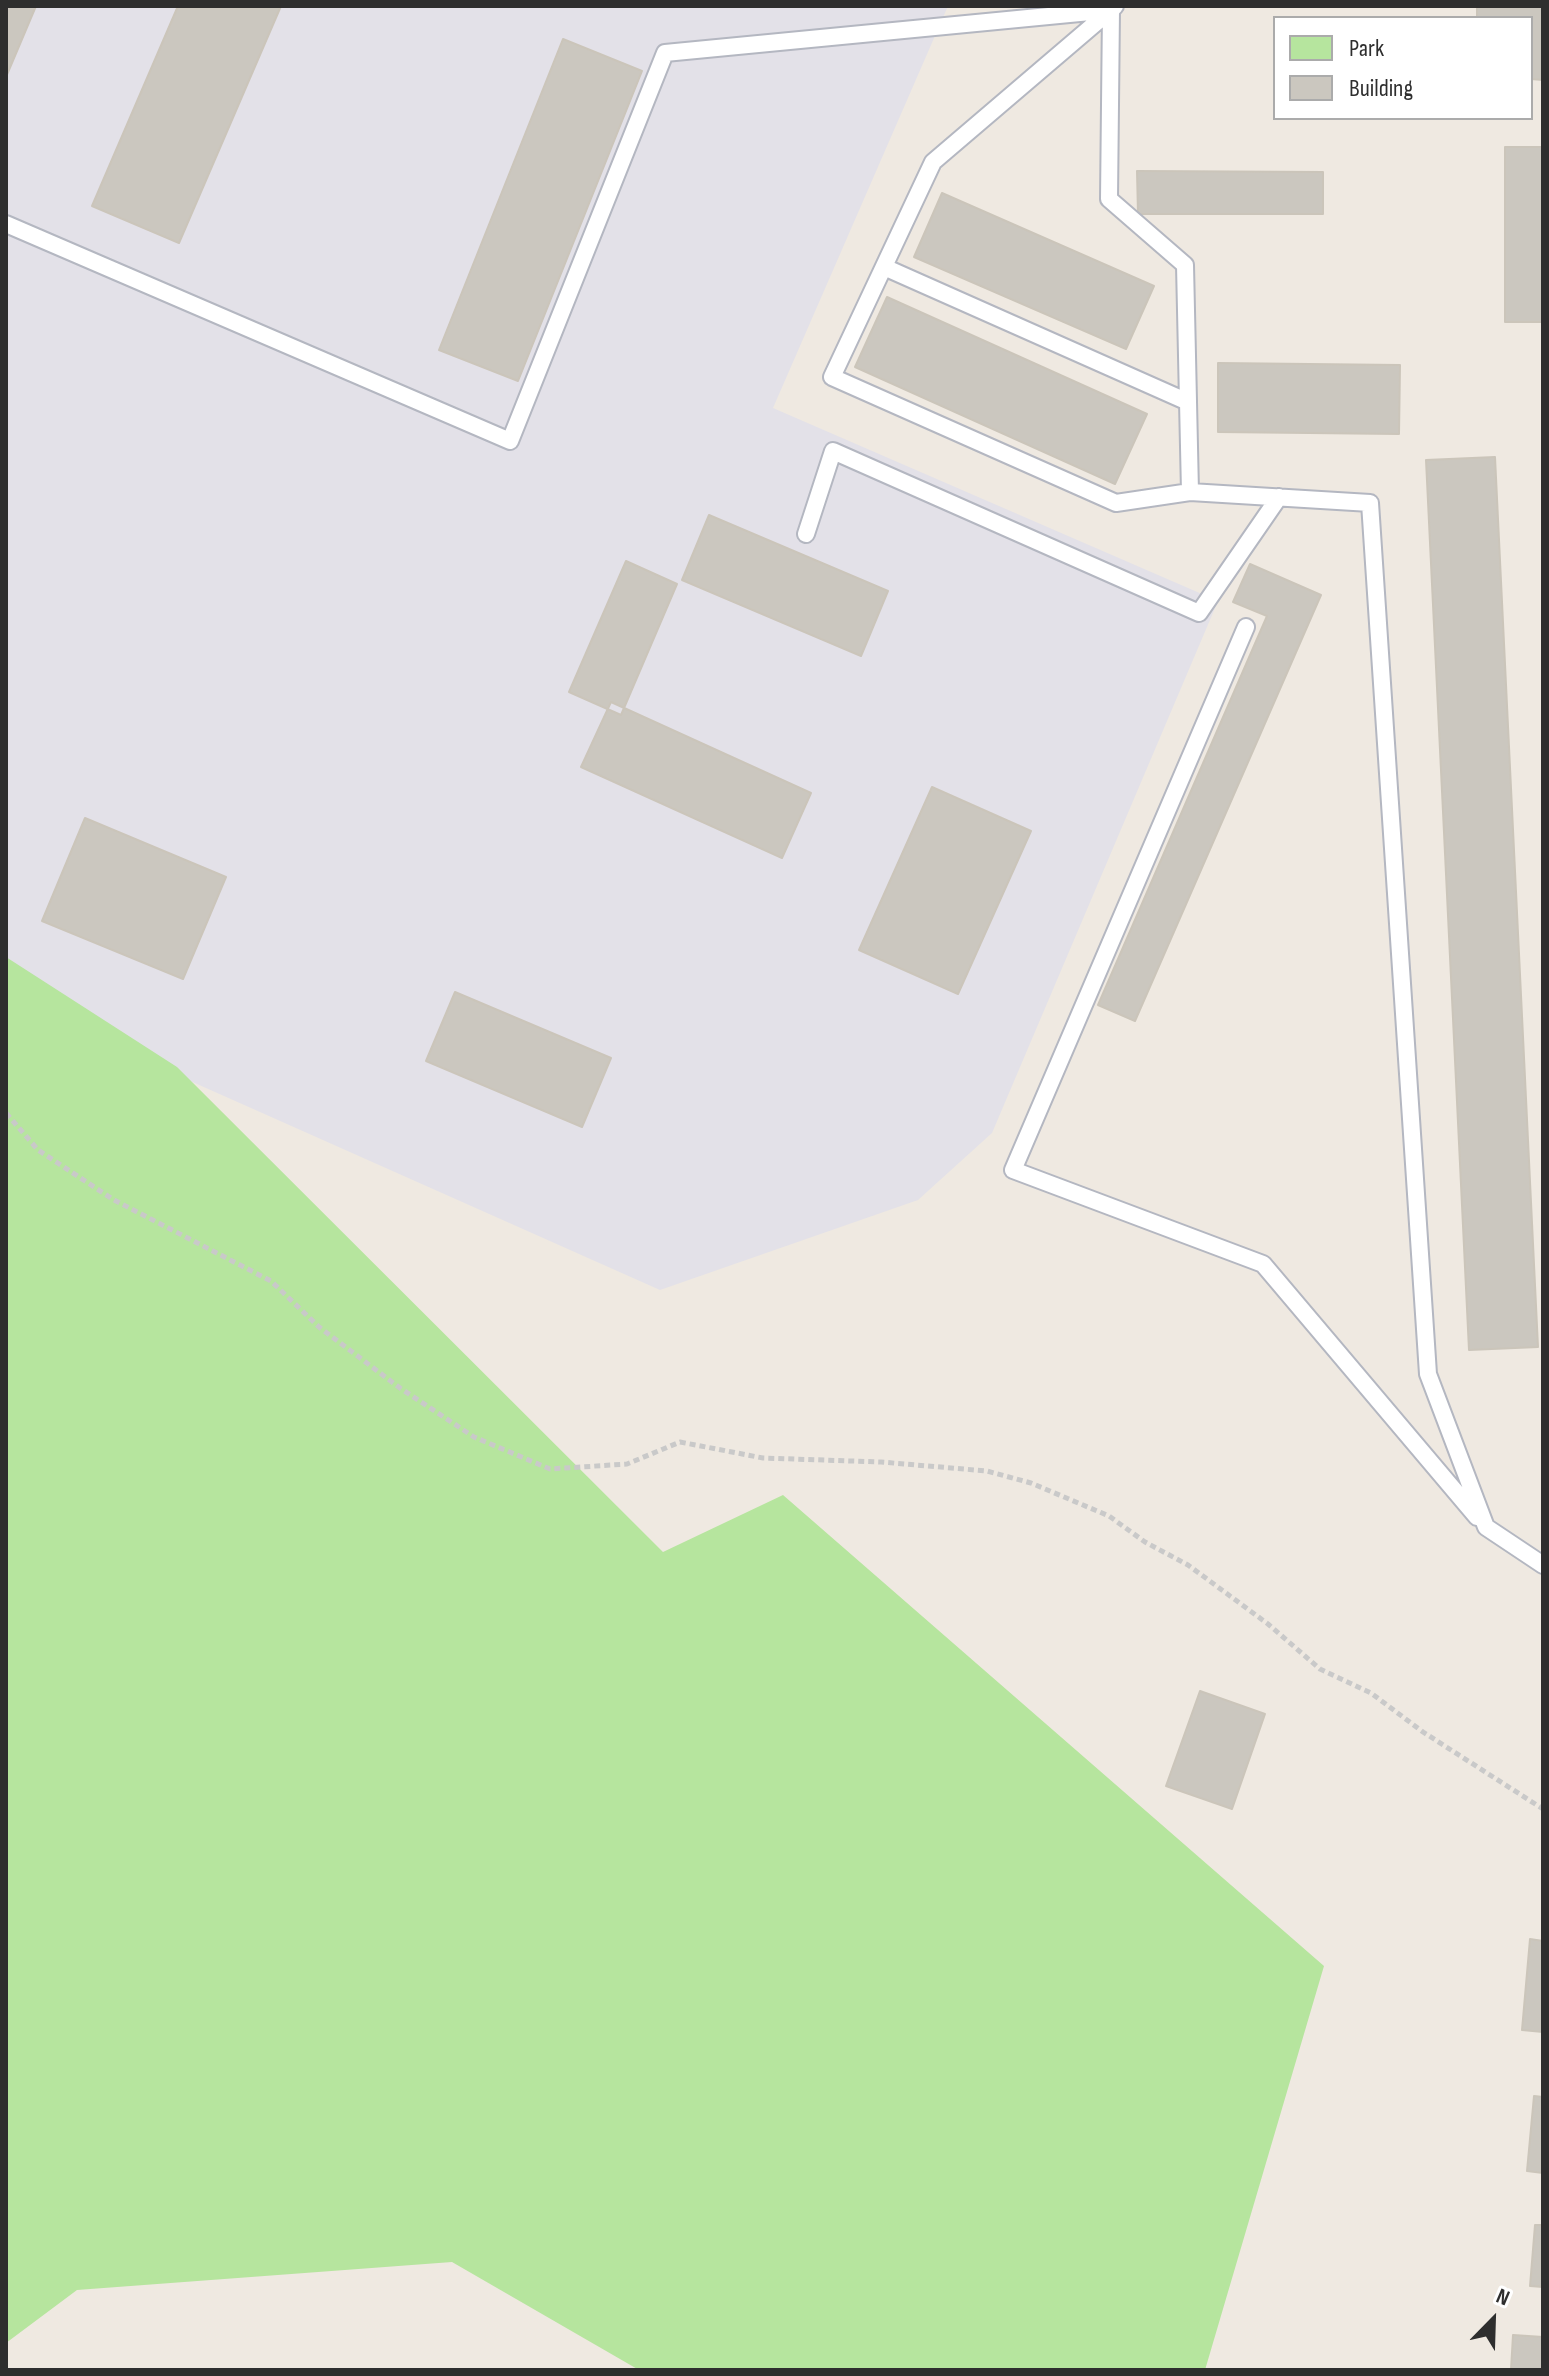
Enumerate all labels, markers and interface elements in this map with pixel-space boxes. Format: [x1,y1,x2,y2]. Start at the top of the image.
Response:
legend [1273,16,1533,120]
text: Park [1349,34,1384,63]
text: Building [1349,74,1413,103]
north arrow [1453,2280,1533,2360]
text: N [1492,2283,1513,2312]

